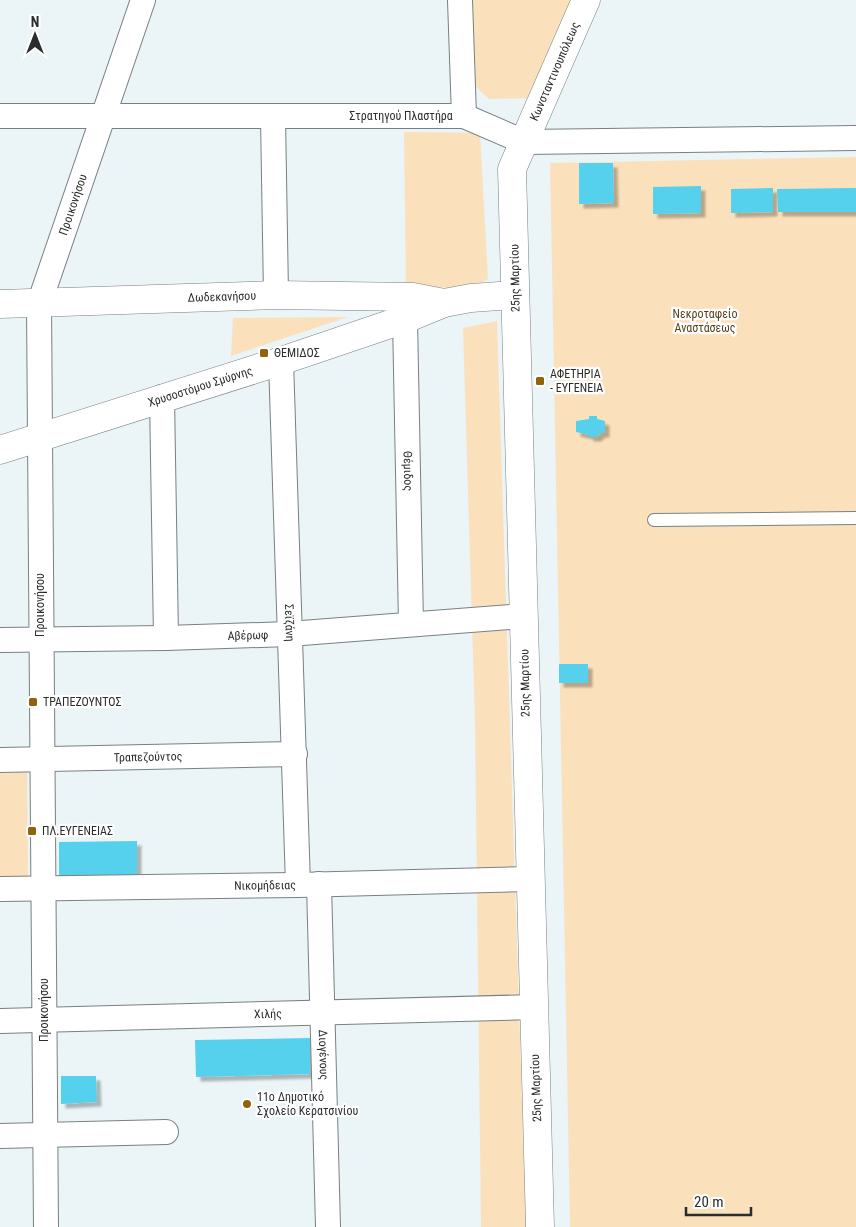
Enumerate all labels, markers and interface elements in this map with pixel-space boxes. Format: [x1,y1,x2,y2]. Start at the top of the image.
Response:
north arrow [10,10,60,60]
text: N [31,14,39,30]
street label: Κωνσταντινουπόλεως [527,19,583,123]
street label: Στρατηγού Πλαστήρα [349,109,453,123]
street label: Προικονήσου [56,172,90,237]
street label: 25ης Μαρτίου [507,244,523,312]
street label: Δωδεκανήσου [187,289,256,305]
park label: Νεκροταφείο Αναστάσεως [673,307,737,335]
place label: ΘΕΜΙΔΟΣ [274,346,320,360]
marker: ΘΕΜΙΔΟΣ [258,347,270,359]
street label: Χρυσοστόμου Σμύρνης [146,363,255,410]
place label: ΑΦΕΤΗΡΙΑ - ΕΥΓΕΝΕΙΑ [550,367,603,395]
marker: ΑΦΕΤΗΡΙΑ - ΕΥΓΕΝΕΙΑ [534,375,546,387]
street label: Θέμιδος [401,451,415,491]
street label: Προικονήσου [33,573,47,637]
street label: Σεϊζάνη [282,604,297,642]
street label: Αβέρωφ [227,628,269,643]
street label: 25ης Μαρτίου [517,649,533,717]
place label: ΤΡΑΠΕΖΟΥΝΤΟΣ [43,695,121,709]
marker: ΤΡΑΠΕΖΟΥΝΤΟΣ [27,696,39,708]
street label: Τραπεζούντος [114,749,183,765]
place label: ΠΛ.ΕΥΓΕΝΕΙΑΣ [42,824,113,838]
marker: ΠΛ.ΕΥΓΕΝΕΙΑΣ [26,825,38,837]
street label: Νικομήδειας [234,878,296,893]
street label: Προικονήσου [37,978,51,1042]
street label: Χιλής [254,1007,282,1021]
street label: Διογένους [316,1030,331,1081]
street label: 25ης Μαρτίου [528,1054,544,1122]
place label: 11o Δημοτικό Σχολείο Κερατσινίου [257,1090,358,1118]
marker: 11o Δημοτικό Σχολείο Κερατσινίου [241,1098,253,1110]
scale bar [686,1184,751,1216]
text: 20 m [694,1193,724,1211]

